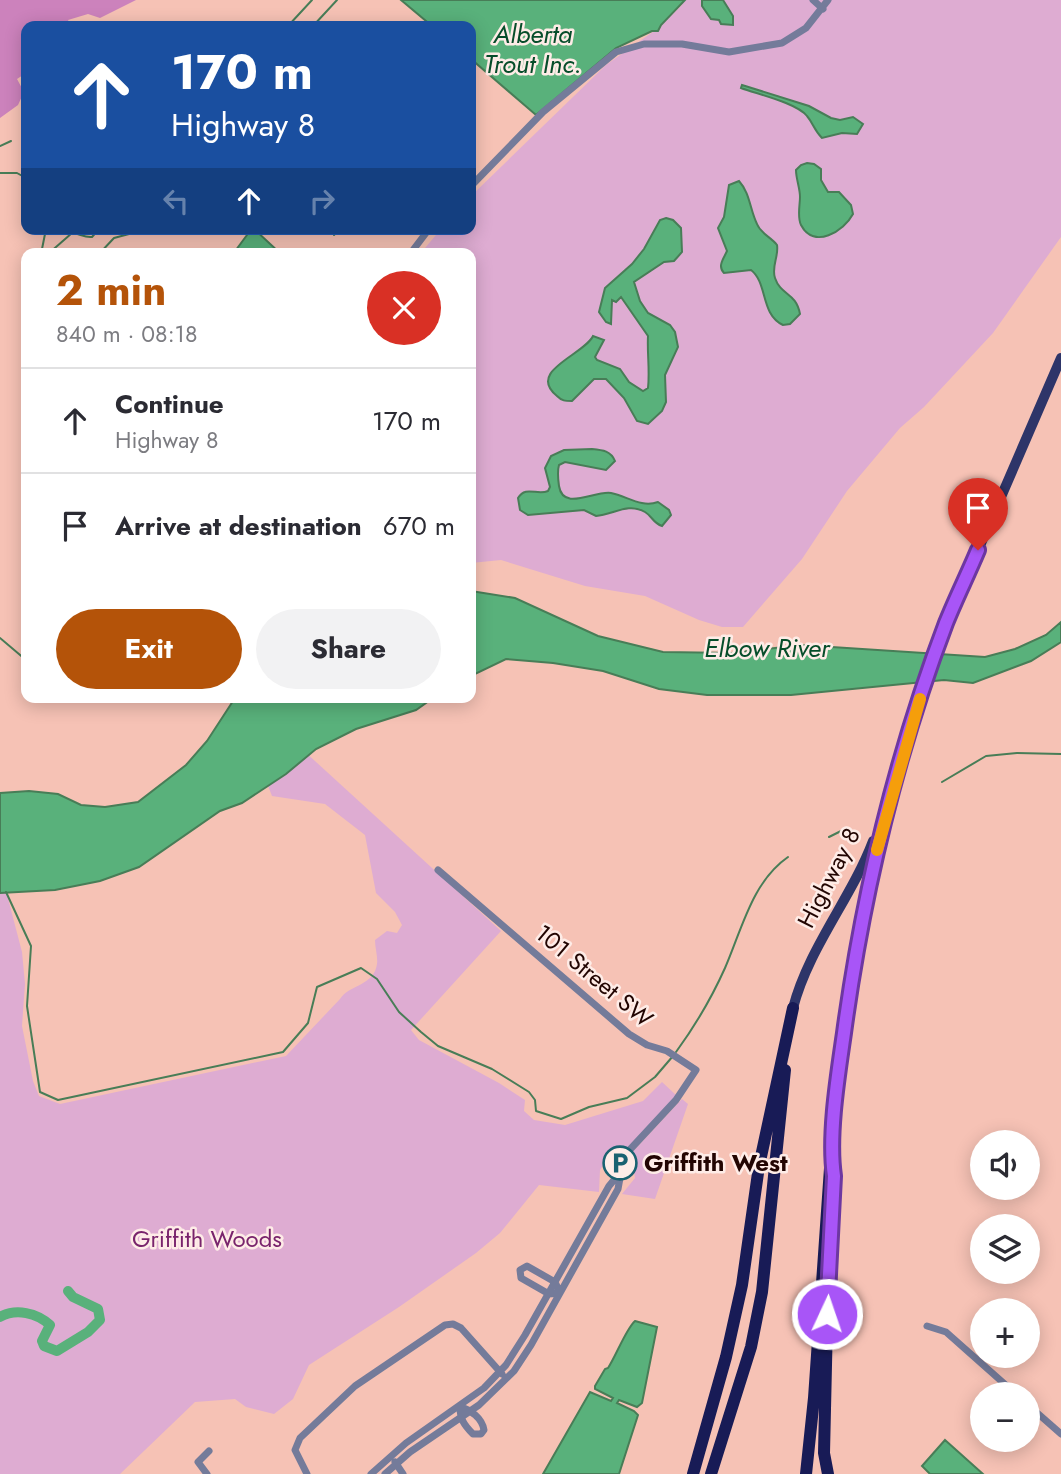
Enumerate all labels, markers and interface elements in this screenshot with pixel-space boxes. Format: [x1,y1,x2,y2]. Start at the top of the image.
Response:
water label: Alberta Trout Inc. [484,15,582,83]
text: 170 m [171,37,313,107]
icon: ahead [56,49,147,140]
text: Highway 8 [171,102,315,148]
icon: left [157,182,195,220]
icon: ahead [230,182,268,220]
icon: right [303,182,341,220]
text: 2 min [56,260,166,321]
button: close [367,271,441,345]
text: 840 m · 08:18 [56,317,197,351]
text: Continue [115,385,224,423]
icon: ahead [56,402,94,440]
text: 170 m [372,402,441,440]
text: Highway 8 [115,423,219,457]
pin [948,478,1008,550]
icon: arrive [959,489,997,527]
icon: arrive [56,507,94,545]
text: Arrive at destination [115,507,362,545]
text: 670 m [383,507,455,545]
button: Exit [56,609,242,689]
button: Share [256,609,441,689]
water label: Elbow River [704,629,831,667]
street label: Highway 8 [788,822,869,934]
street label: 101 Street SW [528,916,661,1036]
map controls [970,1130,1040,1452]
button: sound [970,1130,1040,1200]
parking icon: Griffith West [601,1144,639,1182]
place label: Griffith West [644,1145,788,1180]
button: layers [970,1214,1040,1284]
park label: Griffith Woods [132,1221,282,1256]
position arrow [790,1277,864,1351]
button: + [970,1298,1040,1368]
button: − [970,1382,1040,1452]

